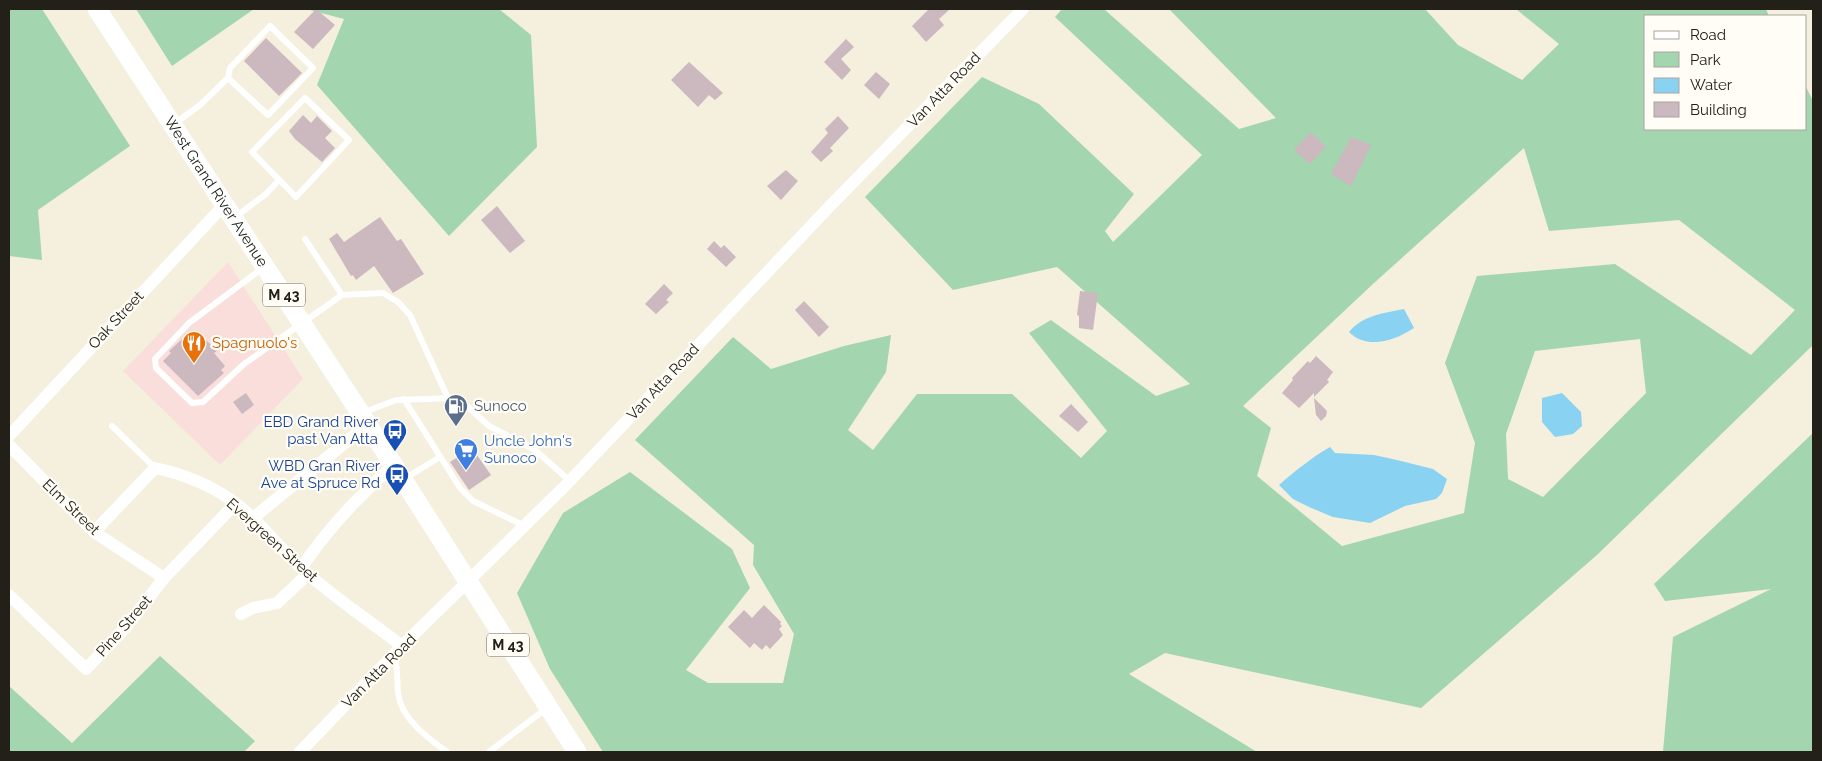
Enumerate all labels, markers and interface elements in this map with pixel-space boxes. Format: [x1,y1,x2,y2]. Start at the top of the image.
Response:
legend [1644,15,1807,130]
text: Road [1690,26,1726,44]
street label: Van Atta Road [904,49,984,131]
text: Park [1690,51,1721,69]
text: Water [1690,76,1733,94]
text: Building [1690,101,1747,119]
street label: West Grand River Avenue [160,113,272,271]
road number: M 43 [263,284,305,306]
street label: Oak Street [85,287,147,353]
restaurant icon: Spagnuolo's [181,330,207,364]
place label: Spagnuolo's [212,334,297,352]
street label: Van Atta Road [623,340,703,424]
fuel station icon: Sunoco [443,393,469,427]
place label: Sunoco [474,397,527,415]
place label: EBD Grand River past Van Atta [263,413,379,448]
bus stop icon: EBD Grand River past Van Atta [382,418,408,452]
place label: Uncle John's Sunoco [484,432,572,467]
supermarket icon: Uncle John's Sunoco [453,437,479,471]
place label: WBD Gran River Ave at Spruce Rd [261,457,381,492]
bus stop icon: WBD Gran River Ave at Spruce Rd [384,462,410,496]
street label: Elm Street [39,475,103,539]
street label: Evergreen Street [223,494,321,586]
street label: Pine Street [92,592,156,660]
street label: Van Atta Road [338,630,420,712]
road number: M 43 [487,634,529,656]

